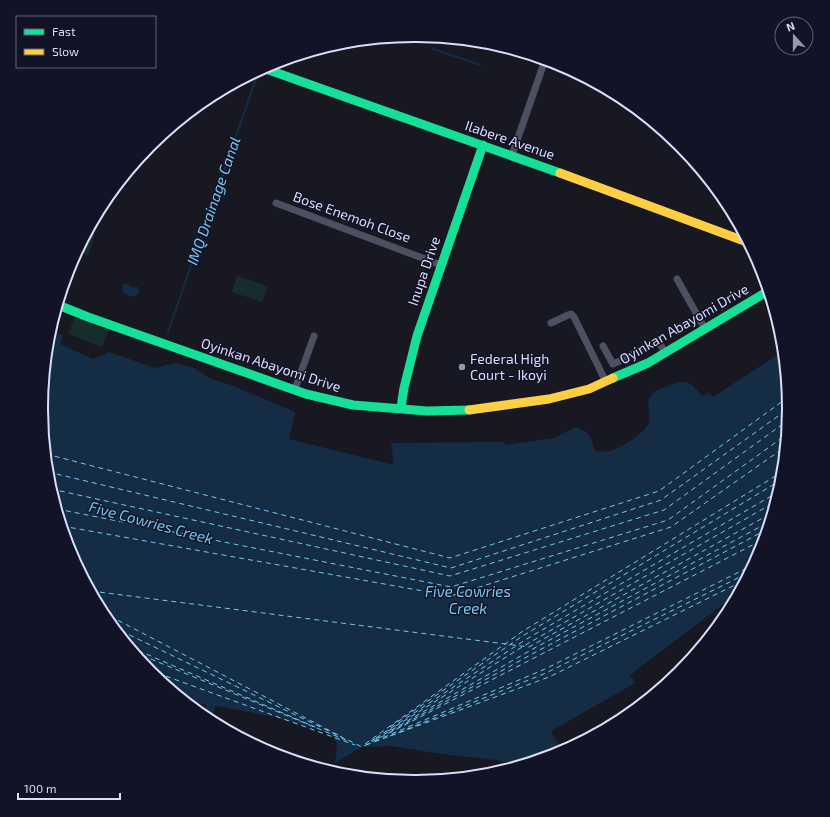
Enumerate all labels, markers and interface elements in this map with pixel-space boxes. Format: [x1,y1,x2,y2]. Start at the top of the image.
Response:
legend [16,16,156,68]
north arrow [774,16,814,56]
text: N [784,19,796,34]
text: Fast [52,24,76,38]
text: Slow [52,44,79,58]
street label: Ilabere Avenue [463,116,557,163]
water label: IMQ Drainage Canal [183,134,244,267]
street label: Bose Enemoh Close [291,187,413,246]
street label: Inupa Drive [404,234,443,308]
street label: Oyinkan Abayomi Drive [616,280,751,367]
street label: Oyinkan Abayomi Drive [199,334,343,395]
place label: Federal High Court - Ikoyi [470,350,549,383]
marker: Federal High Court - Ikoyi [457,362,467,372]
water label: Five Cowries Creek [87,497,215,547]
water label: Five Cowries Creek [425,582,511,617]
scale bar [18,775,120,801]
text: 100 m [24,781,56,795]

